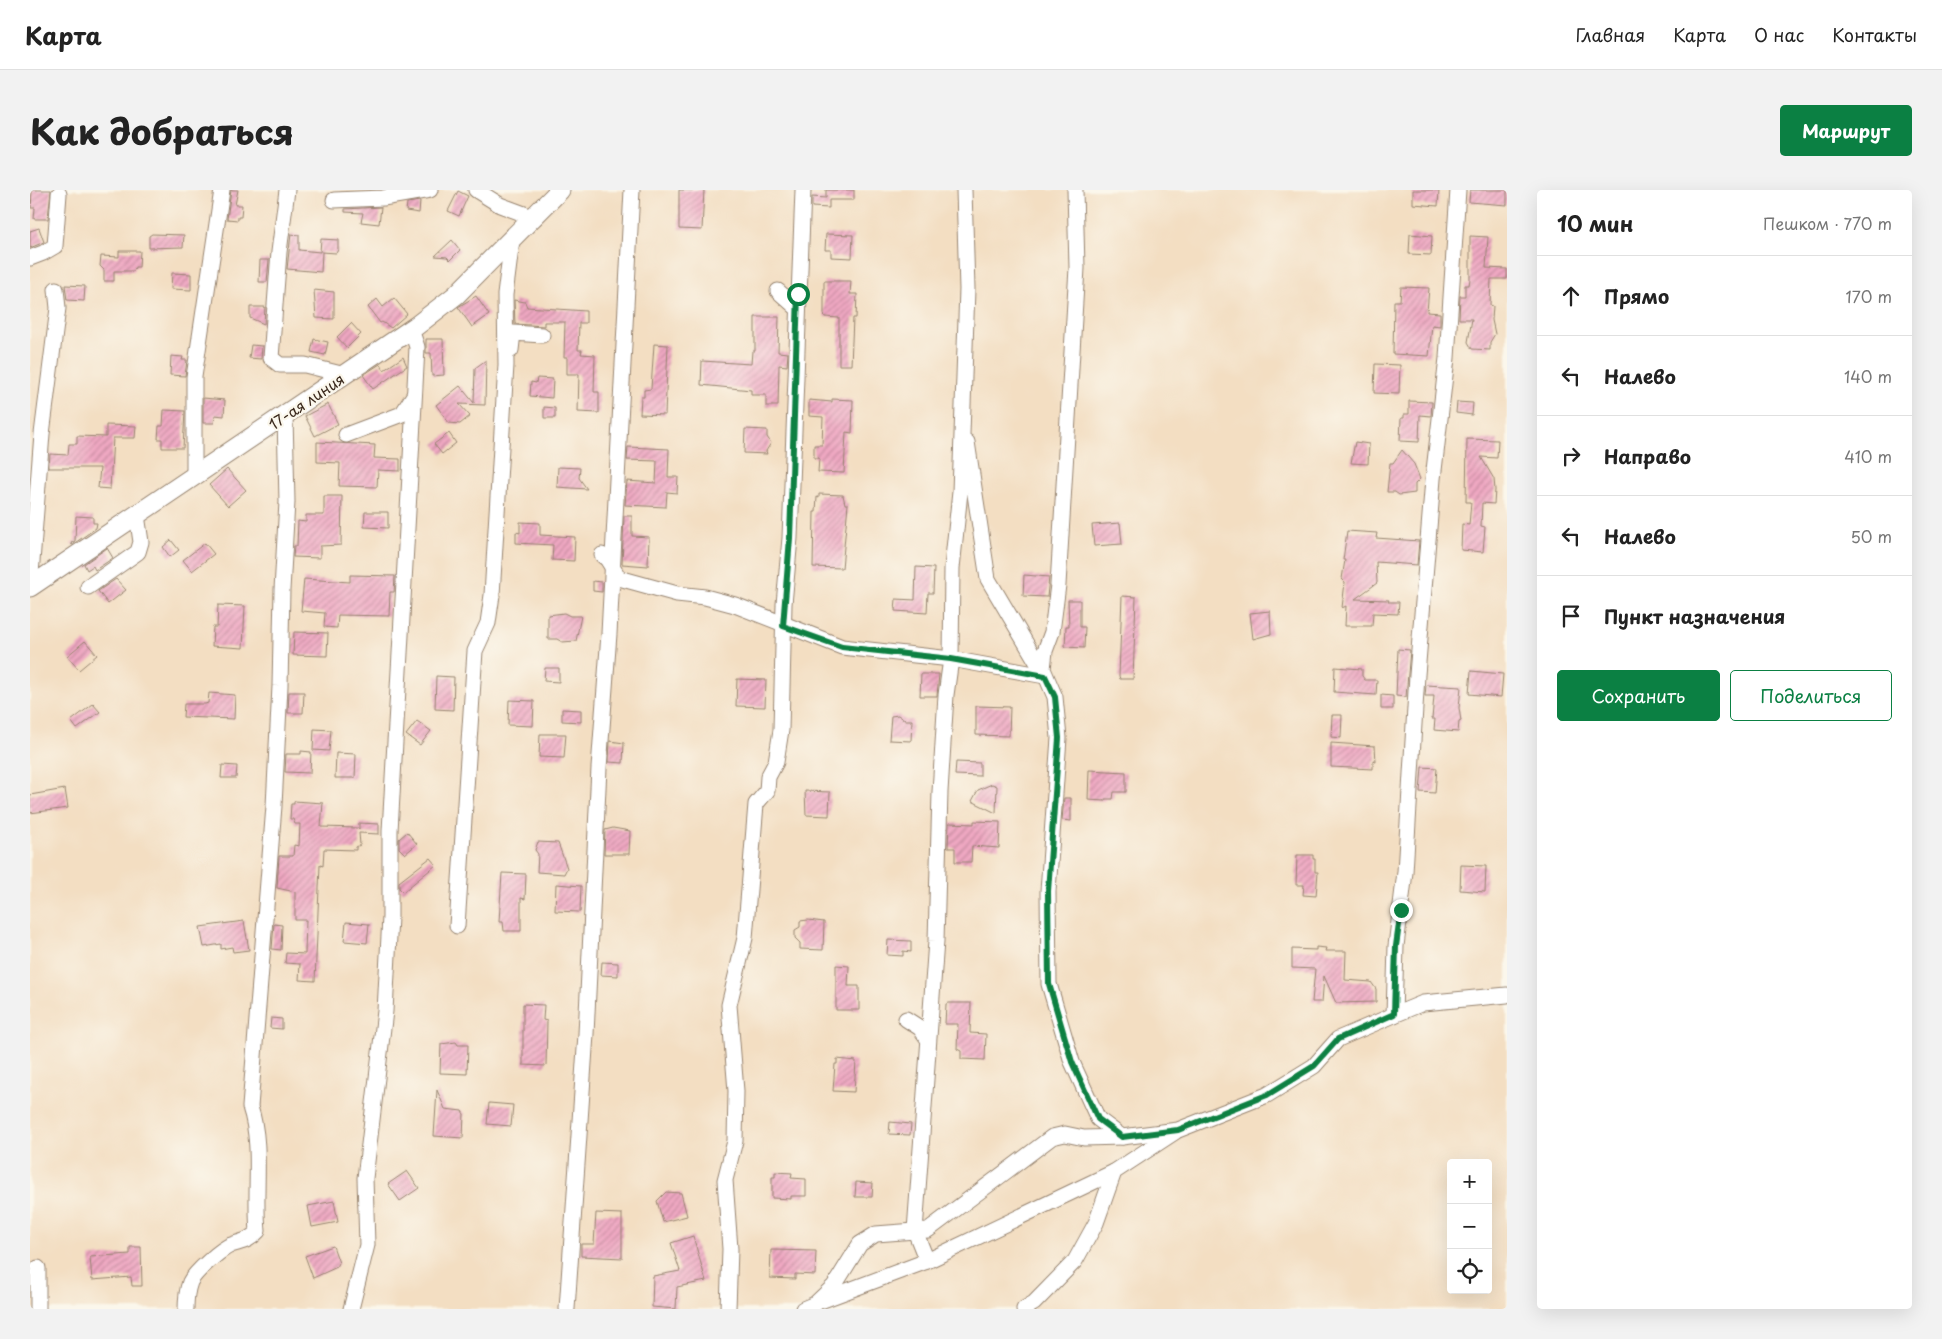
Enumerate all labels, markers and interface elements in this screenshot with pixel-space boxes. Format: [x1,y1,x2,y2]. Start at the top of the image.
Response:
text: Карта [25,17,102,53]
text: Главная [1576,21,1645,48]
text: Карта [1673,21,1726,48]
text: О нас [1754,21,1804,48]
text: Контакты [1832,21,1917,48]
text: Как добраться [30,104,294,157]
button: Маршрут [1780,105,1912,156]
text: 10 мин [1557,207,1633,239]
text: Пешком · 770 m [1763,211,1892,235]
icon: ahead [1557,282,1585,310]
text: Прямо [1604,282,1669,310]
route start [787,283,810,306]
text: 170 m [1846,284,1892,308]
icon: left [1557,362,1585,390]
text: Налево [1604,362,1676,390]
text: 140 m [1844,364,1892,388]
street label: 17-ая линия [263,367,349,435]
icon: right [1557,442,1585,470]
text: Направо [1604,442,1691,470]
text: 410 m [1844,444,1892,468]
icon: left [1557,522,1585,550]
text: Налево [1604,522,1676,550]
text: 50 m [1851,524,1892,548]
icon: arrive [1557,602,1585,630]
text: Пункт назначения [1604,602,1785,630]
button: Сохранить [1557,670,1720,721]
button: Поделиться [1730,670,1892,721]
route end [1390,899,1413,922]
map controls [1447,1159,1492,1294]
button: + [1447,1159,1492,1204]
button: − [1447,1204,1492,1249]
button: locate [1447,1249,1492,1294]

